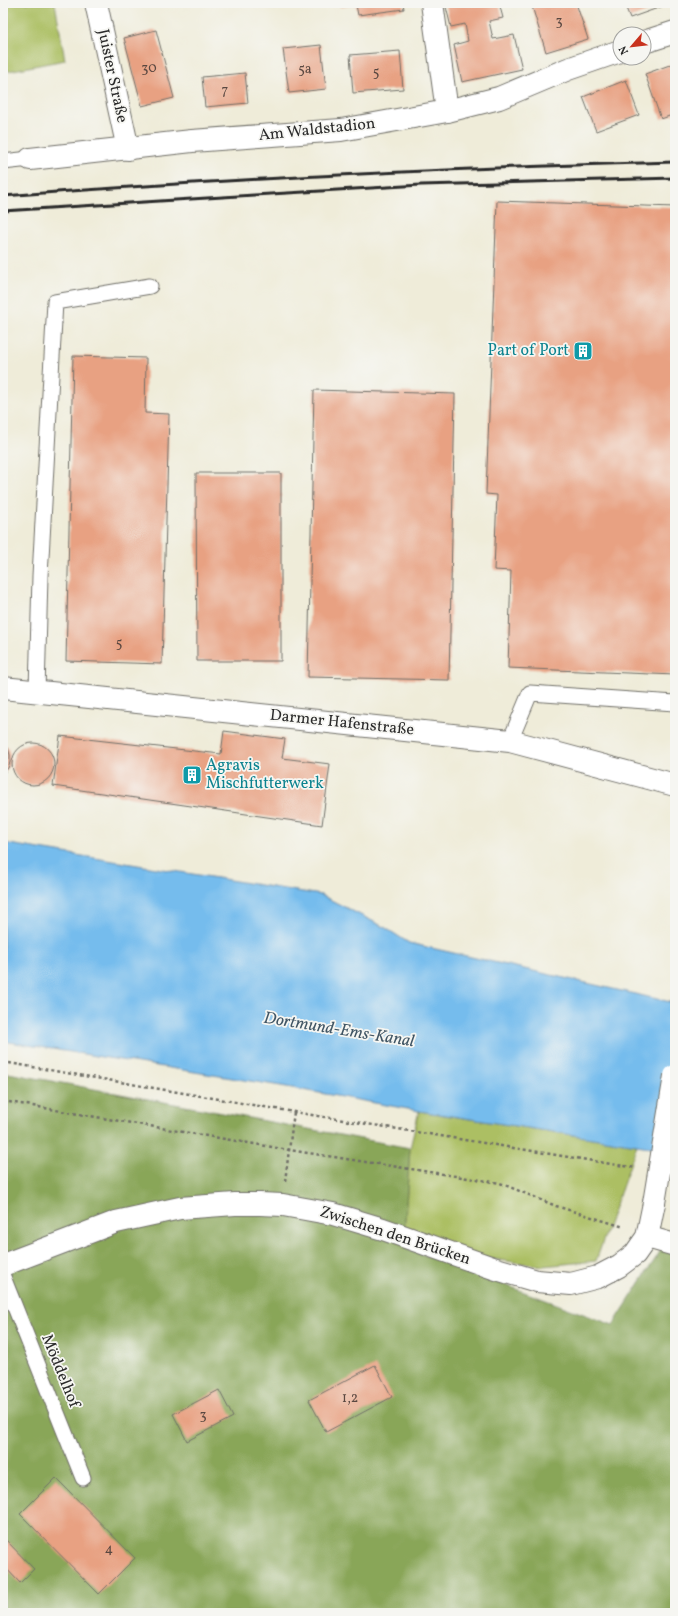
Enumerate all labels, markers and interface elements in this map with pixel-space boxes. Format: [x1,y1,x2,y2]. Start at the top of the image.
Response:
house number: 3 [555,12,563,31]
north arrow [612,26,652,66]
street label: Juister Straße [91,27,133,125]
text: N [616,43,633,57]
house number: 30 [141,59,157,78]
house number: 5a [298,60,312,79]
house number: 5 [373,63,379,82]
house number: 7 [222,81,229,100]
street label: Am Waldstadion [258,113,376,147]
place label: Part of Port [488,340,569,362]
building icon: Part of Port [572,340,594,362]
house number: 5 [116,634,122,653]
street label: Darmer Hafenstraße [269,704,415,742]
place label: Agravis Mischfutterwerk [206,755,324,795]
building icon: Agravis Mischfutterwerk [181,764,203,786]
water label: Dortmund-Ems-Kanal [262,1007,416,1053]
street label: Zwischen den Brücken [317,1201,473,1271]
street label: Möddelhof [35,1331,85,1412]
house number: 1,2 [342,1389,358,1408]
house number: 3 [199,1406,207,1425]
house number: 4 [105,1540,113,1559]

